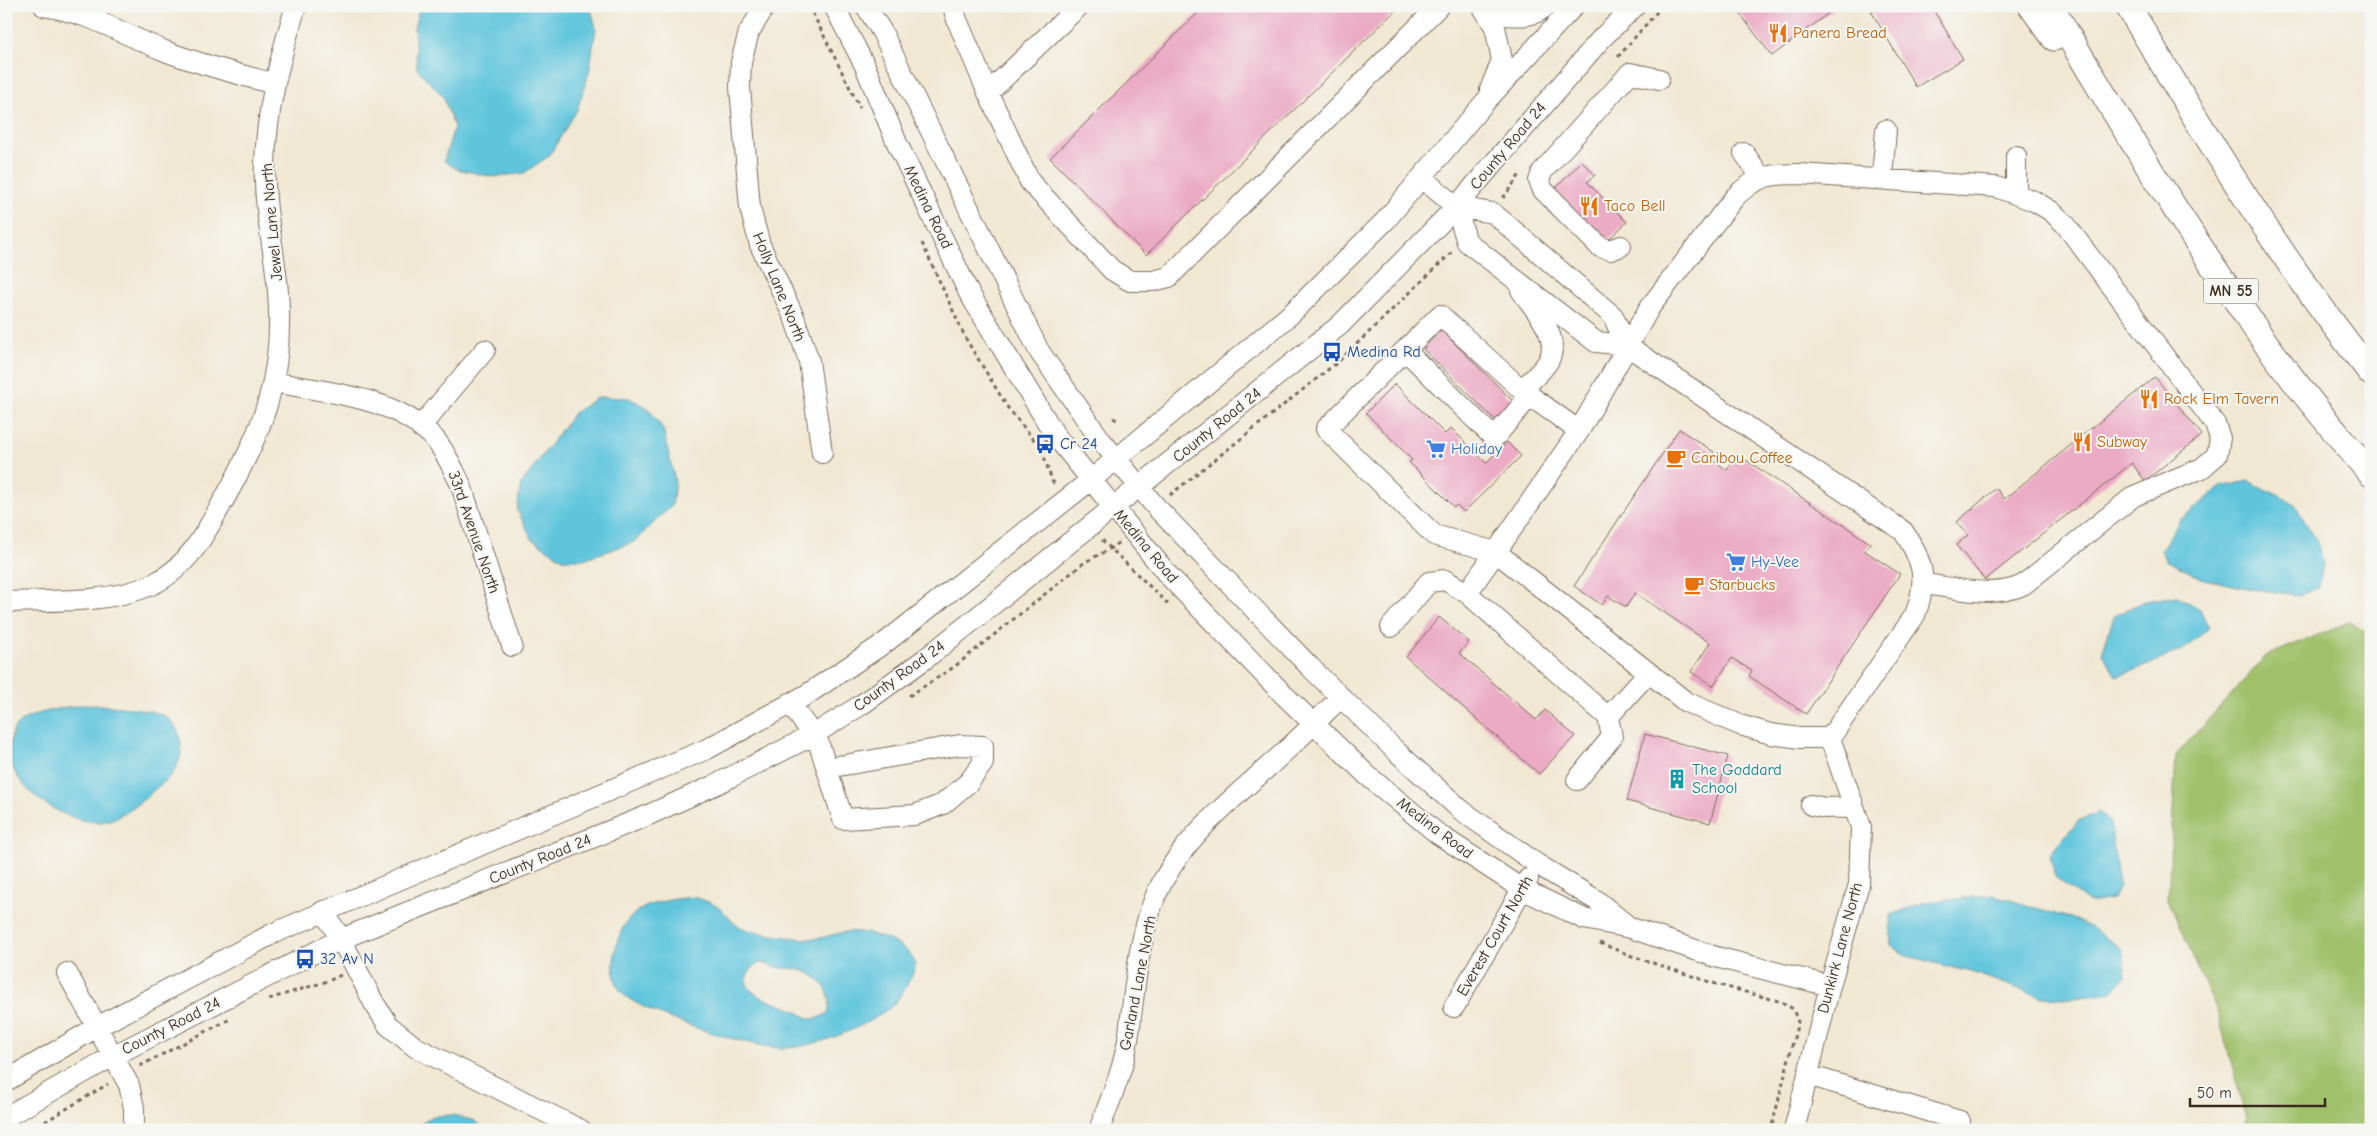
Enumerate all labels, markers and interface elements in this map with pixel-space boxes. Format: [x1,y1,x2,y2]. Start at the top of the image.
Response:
restaurant icon: Panera Bread [1767,22,1789,44]
place label: Panera Bread [1793,24,1887,42]
street label: County Road 24 [1466,99,1550,193]
street label: Jewel Lane North [258,162,286,282]
street label: Medina Road [900,162,956,252]
restaurant icon: Taco Bell [1578,195,1600,217]
place label: Taco Bell [1604,197,1666,215]
street label: Holly Lane North [749,230,809,344]
road number: MN 55 [2204,278,2258,304]
bus stop icon: Medina Rd [1321,341,1343,363]
place label: Medina Rd [1347,343,1421,361]
street label: County Road 24 [1169,384,1265,466]
restaurant icon: Rock Elm Tavern [2138,388,2160,410]
place label: Rock Elm Tavern [2164,390,2279,408]
restaurant icon: Subway [2071,431,2093,453]
bus stop icon: Cr 24 [1034,433,1056,455]
place label: Subway [2097,433,2148,451]
place label: Cr 24 [1060,435,1098,453]
supermarket icon: Holiday [1425,438,1447,460]
place label: Holiday [1451,440,1503,458]
cafe icon: Caribou Coffee [1665,447,1687,469]
place label: Caribou Coffee [1691,449,1793,467]
street label: 33rd Avenue North [445,468,503,596]
street label: Medina Road [1110,506,1182,586]
supermarket icon: Hy-Vee [1725,551,1747,573]
place label: Hy-Vee [1751,553,1799,571]
cafe icon: Starbucks [1683,574,1705,596]
place label: Starbucks [1709,576,1776,594]
street label: County Road 24 [850,637,948,715]
place label: The Goddard School [1692,761,1782,797]
building icon: The Goddard School [1666,768,1688,790]
street label: Medina Road [1393,794,1477,862]
street label: County Road 24 [486,830,594,888]
street label: Everest Court North [1453,873,1537,999]
street label: Dunkirk Lane North [1814,881,1866,1015]
street label: Garland Lane North [1116,914,1160,1052]
bus stop icon: 32 Av N [294,948,316,970]
place label: 32 Av N [320,950,374,968]
street label: County Road 24 [119,993,223,1059]
scale bar [2190,1076,2324,1108]
text: 50 m [2197,1084,2232,1102]

